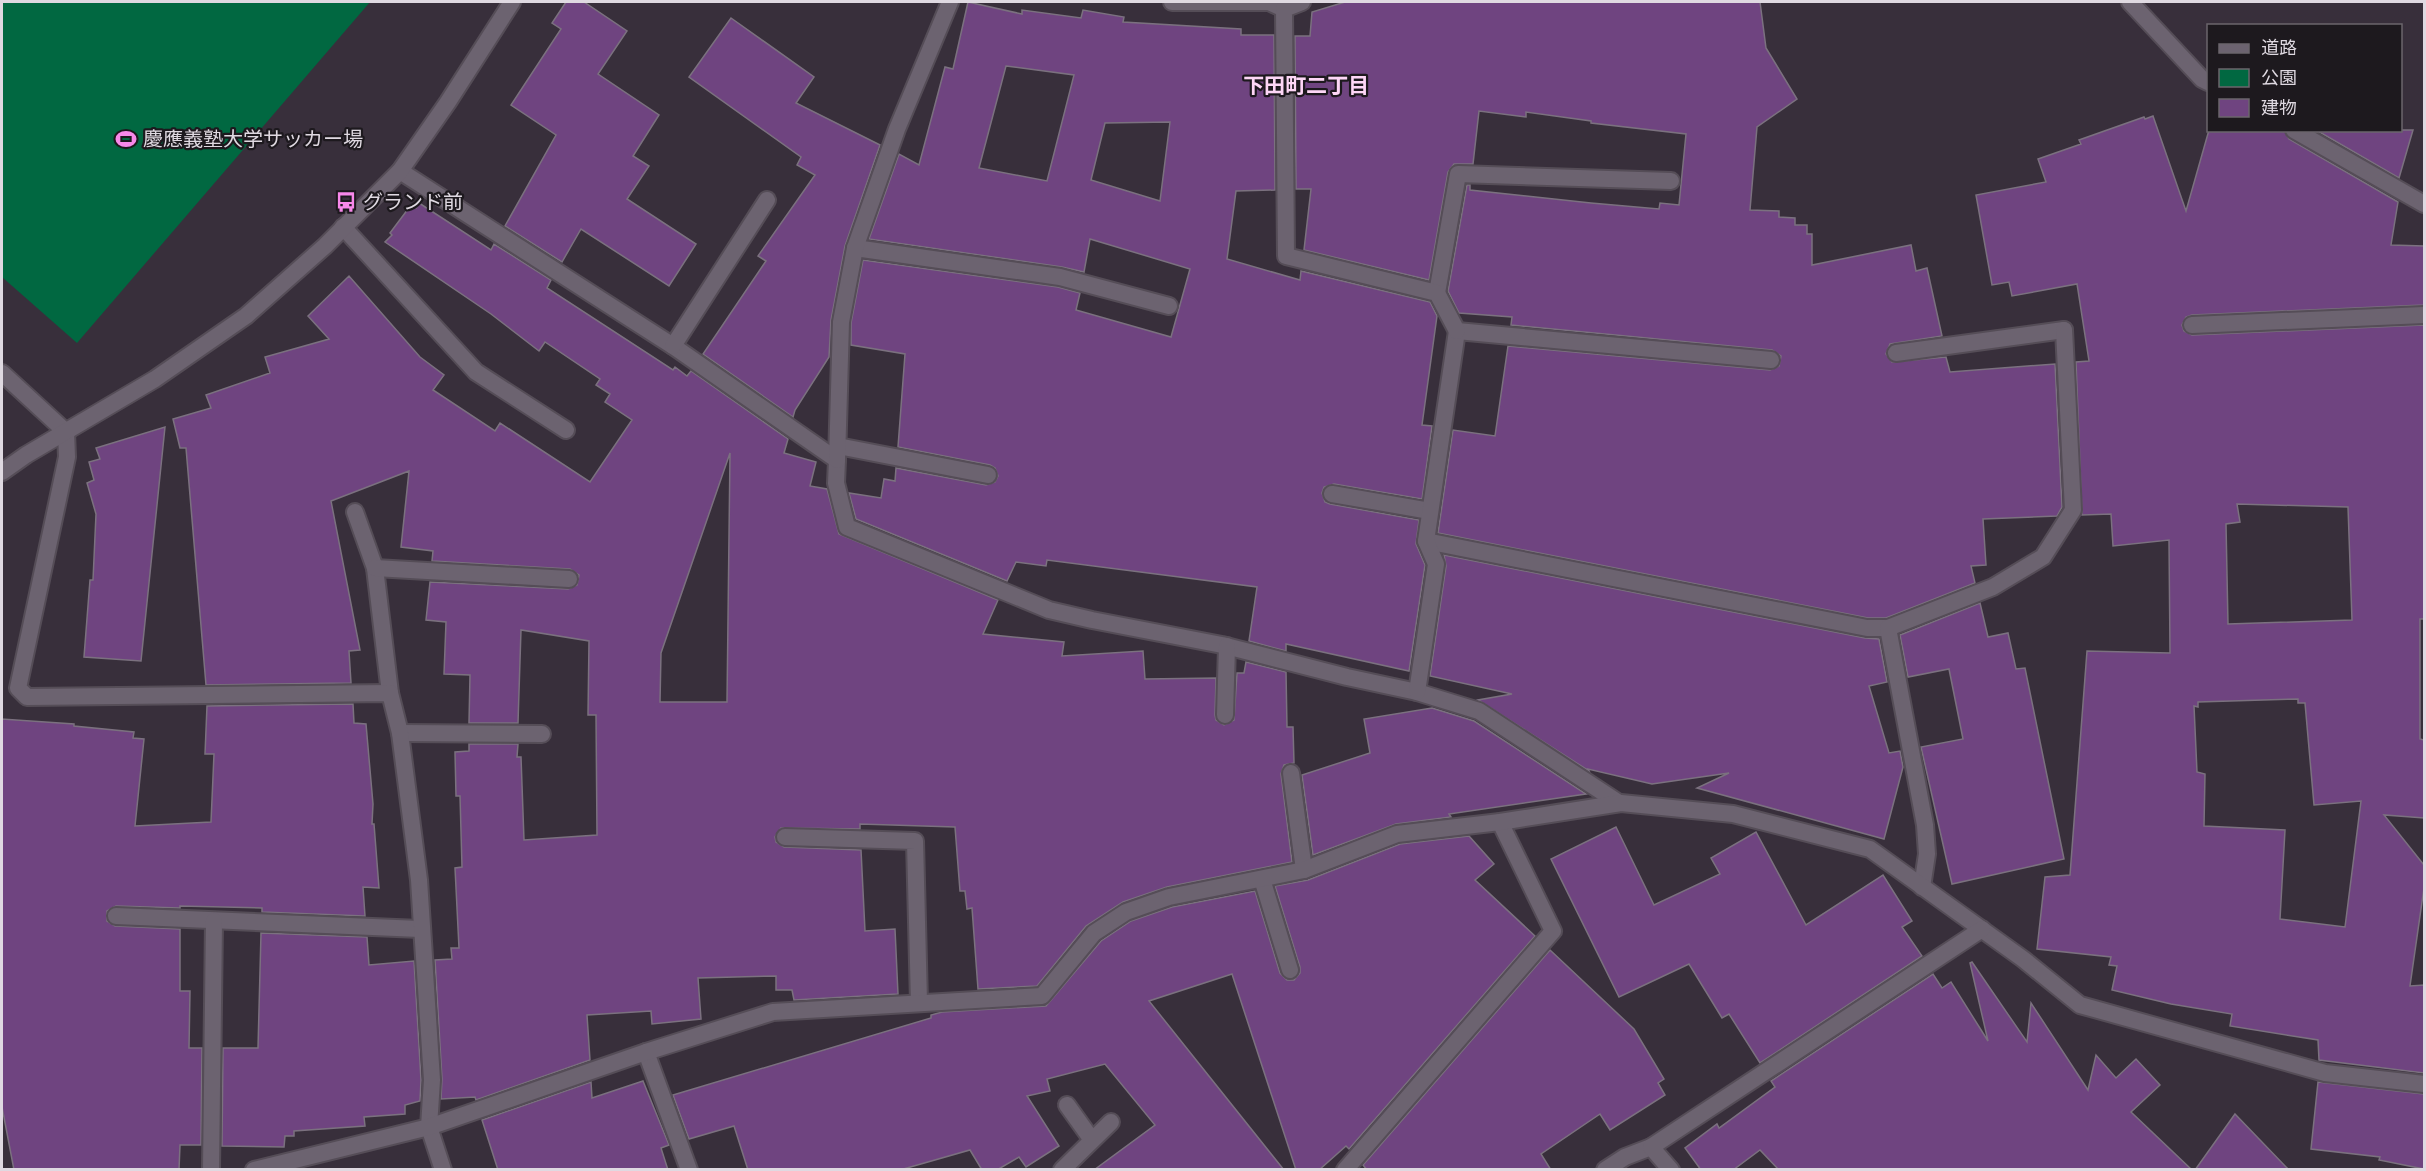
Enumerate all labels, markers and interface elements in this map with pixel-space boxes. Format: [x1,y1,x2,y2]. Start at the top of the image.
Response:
legend [2207,24,2402,132]
text: 道路 [2261,37,2297,59]
text: 公園 [2261,67,2297,89]
district label: 下田町二丁目 [1243,73,1369,98]
text: 建物 [2261,97,2297,119]
sports icon: 慶應義塾大学サッカー場 [114,127,138,151]
place label: 慶應義塾大学サッカー場 [143,127,363,151]
bus stop icon: グランド前 [334,190,358,214]
place label: グランド前 [363,190,463,214]

